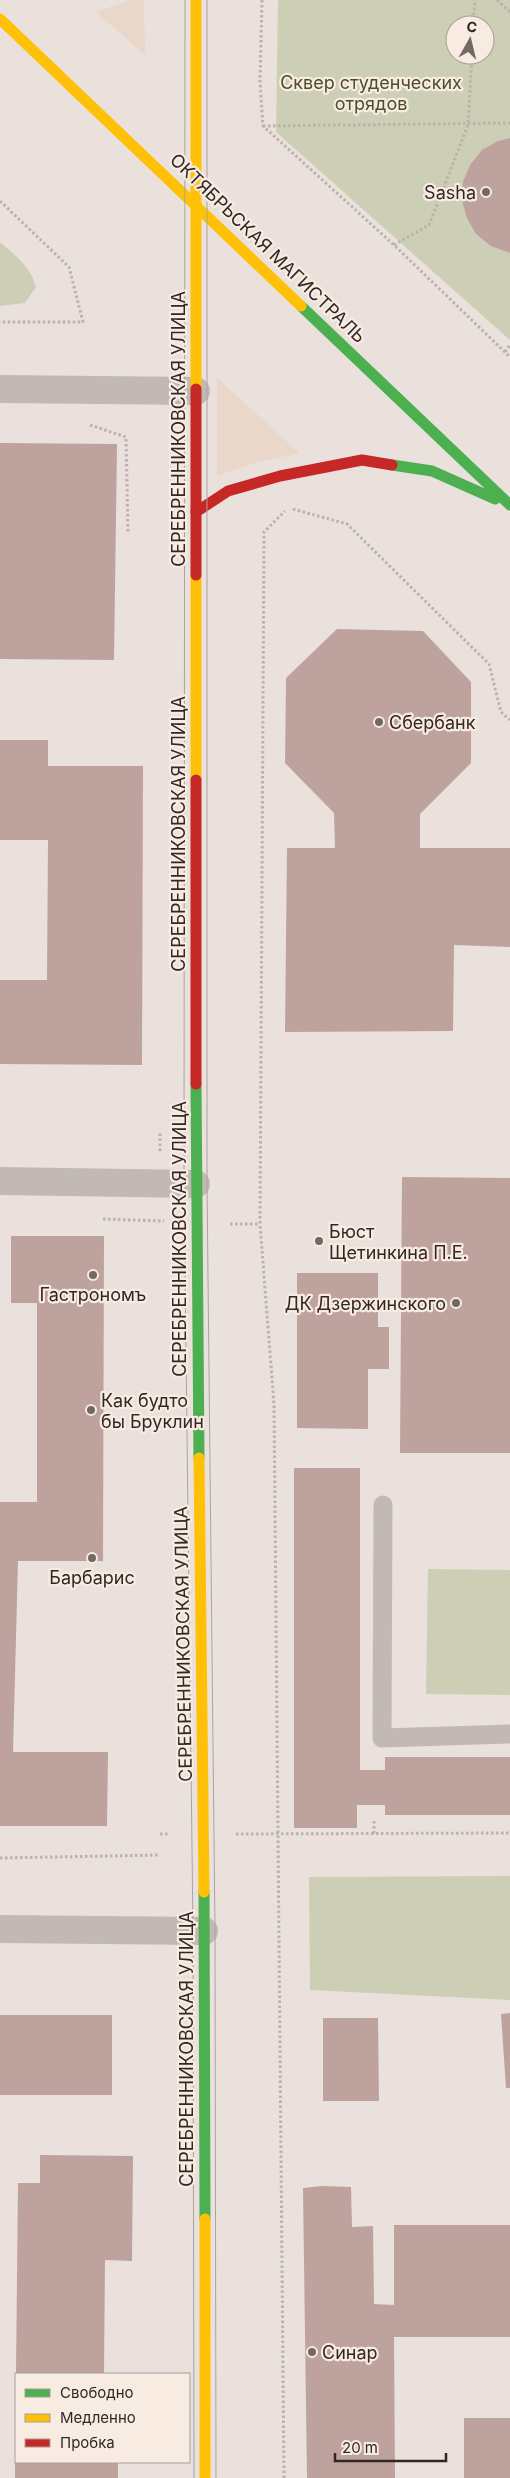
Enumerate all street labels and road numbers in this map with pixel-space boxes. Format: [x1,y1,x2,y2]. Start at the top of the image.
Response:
street label: ОКТЯБРЬСКАЯ МАГИСТРАЛЬ [166,149,370,347]
street label: СЕРЕБРЕННИКОВСКАЯ УЛИЦА [168,291,189,567]
street label: СЕРЕБРЕННИКОВСКАЯ УЛИЦА [168,696,189,972]
street label: СЕРЕБРЕННИКОВСКАЯ УЛИЦА [169,1101,190,1377]
street label: СЕРЕБРЕННИКОВСКАЯ УЛИЦА [170,1506,196,1782]
street label: СЕРЕБРЕННИКОВСКАЯ УЛИЦА [176,1911,197,2187]

